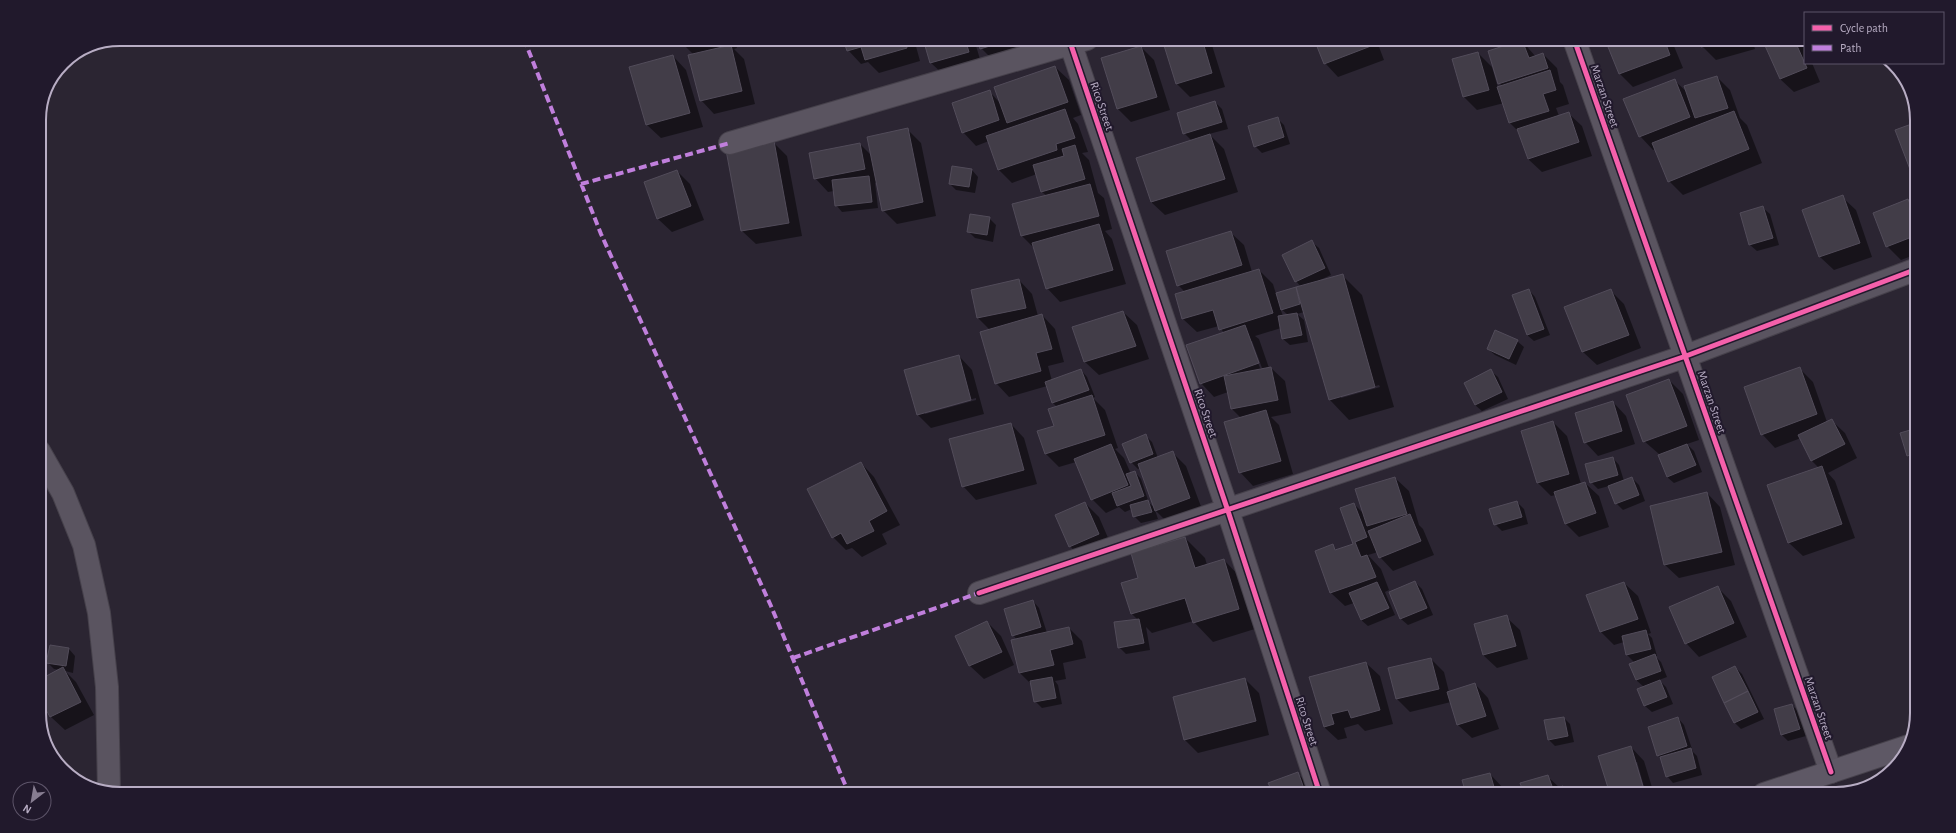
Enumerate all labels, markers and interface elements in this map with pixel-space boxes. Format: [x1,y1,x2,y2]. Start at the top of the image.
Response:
legend [1804,12,1944,64]
text: Cycle path [1840,22,1888,35]
text: Path [1840,42,1862,54]
street label: Marzan Street [1589,63,1621,129]
street label: Rico Street [1088,80,1116,132]
street label: Marzan Street [1696,369,1728,435]
street label: Rico Street [1192,387,1220,439]
street label: Marzan Street [1803,675,1835,741]
street label: Rico Street [1294,695,1321,747]
north arrow [12,781,52,821]
text: N [21,802,33,816]

